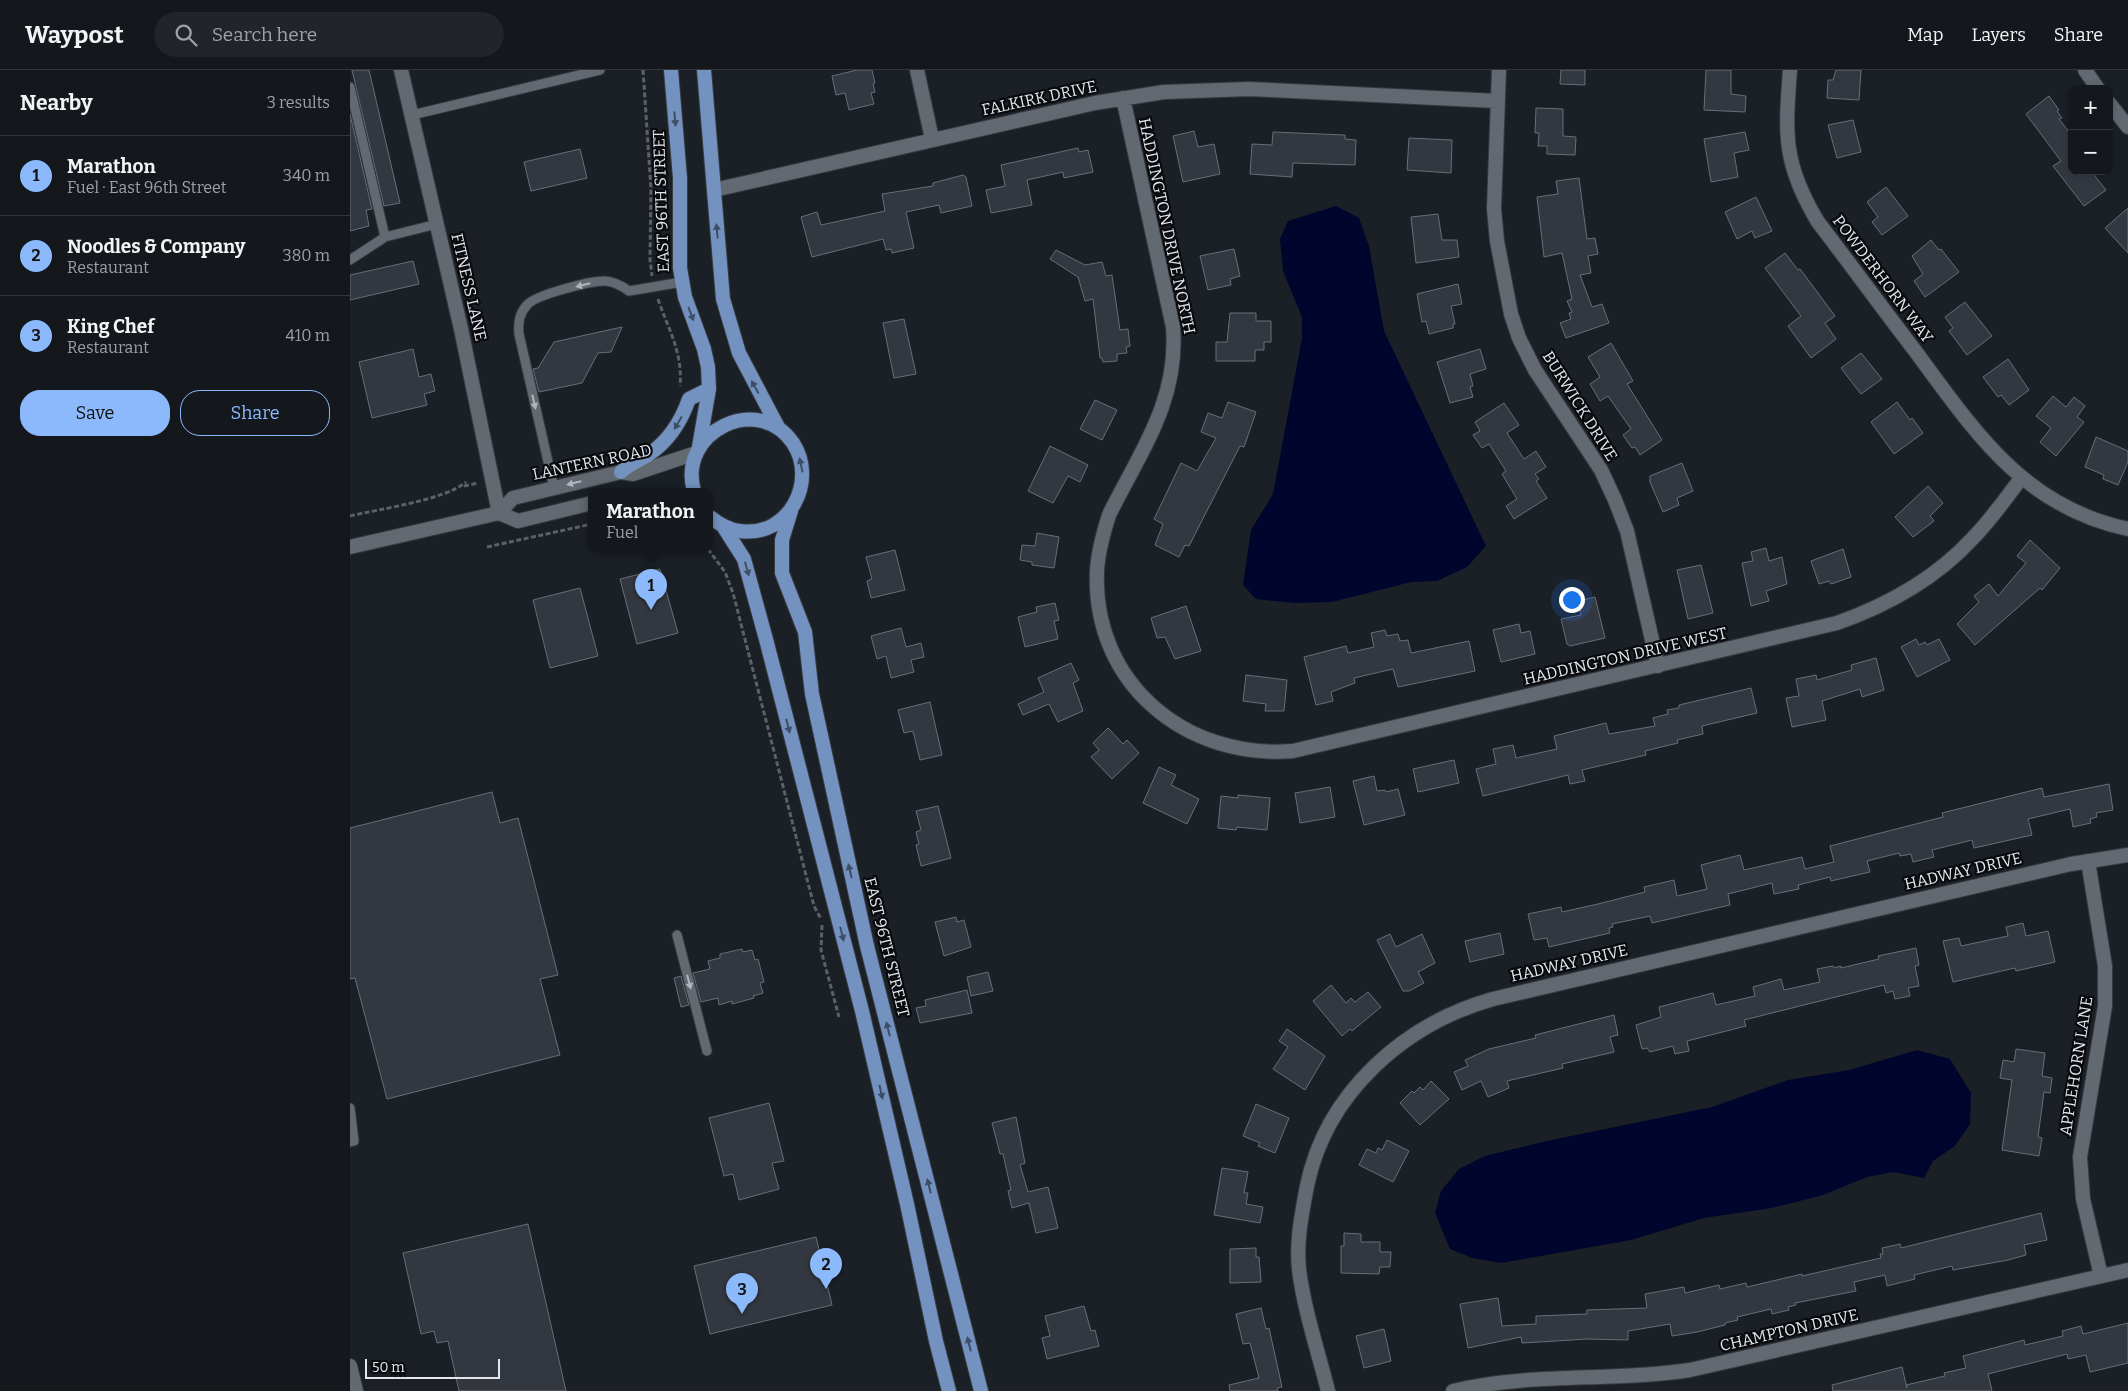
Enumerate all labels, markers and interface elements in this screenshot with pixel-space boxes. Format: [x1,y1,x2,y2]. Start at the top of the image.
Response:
search box [154,12,504,57]
text: Waypost [25,21,124,49]
icon: search [172,21,200,49]
text: Search here [212,23,317,46]
text: Map [1907,24,1943,46]
text: Layers [1971,24,2026,46]
text: Share [2054,24,2103,46]
street label: FALKIRK DRIVE [980,77,1098,119]
map controls [2068,85,2113,175]
button: + [2068,85,2113,130]
text: Nearby [20,90,93,116]
text: 3 results [267,93,330,112]
one-way arrow [671,111,679,127]
street label: HADDINGTON DRIVE NORTH [1135,116,1199,336]
street label: EAST 96TH STREET [649,129,673,273]
button: − [2068,130,2113,175]
text: Marathon [67,155,156,178]
text: 1 [33,166,39,185]
text: 340 m [283,166,330,185]
text: Fuel · East 96th Street [67,178,227,197]
street label: POWDERHORN WAY [1829,212,1938,347]
one-way arrow [713,222,721,238]
street label: FITNESS LANE [447,231,491,343]
text: Noodles & Company [67,235,245,258]
text: 2 [31,246,41,265]
text: 380 m [283,246,330,265]
text: Restaurant [67,258,149,277]
one-way arrow [576,281,591,289]
one-way arrow [687,307,695,322]
text: King Chef [67,315,154,338]
text: 3 [31,326,41,345]
text: 410 m [285,326,330,345]
text: Restaurant [67,338,149,357]
street label: BURWICK DRIVE [1539,347,1621,465]
one-way arrow [751,379,759,394]
button: Save [20,390,170,436]
button: Share [180,390,330,436]
one-way arrow [530,395,538,410]
one-way arrow [674,416,683,429]
street label: LANTERN ROAD [531,440,653,484]
one-way arrow [797,457,805,472]
one-way arrow [566,479,581,487]
popup [588,488,713,553]
text: Marathon [606,500,695,523]
text: Fuel [606,523,638,542]
one-way arrow [743,562,751,577]
pin: 1 [635,569,667,610]
your location [1559,587,1585,613]
street label: HADDINGTON DRIVE WEST [1521,623,1729,689]
one-way arrow [784,719,792,734]
street label: HADWAY DRIVE [1902,848,2024,894]
one-way arrow [846,863,854,879]
street label: EAST 96TH STREET [860,875,914,1019]
one-way arrow [838,927,846,942]
street label: HADWAY DRIVE [1508,940,1630,986]
one-way arrow [685,975,693,990]
street label: APPLEHORN LANE [2056,995,2096,1137]
one-way arrow [884,1021,892,1036]
one-way arrow [877,1084,885,1100]
one-way arrow [924,1179,932,1194]
pin: 2 [810,1248,842,1289]
pin: 3 [726,1273,758,1314]
street label: CHAMPTON DRIVE [1718,1305,1860,1355]
one-way arrow [965,1336,973,1351]
scale bar [365,1356,500,1379]
text: 50 m [372,1359,405,1376]

